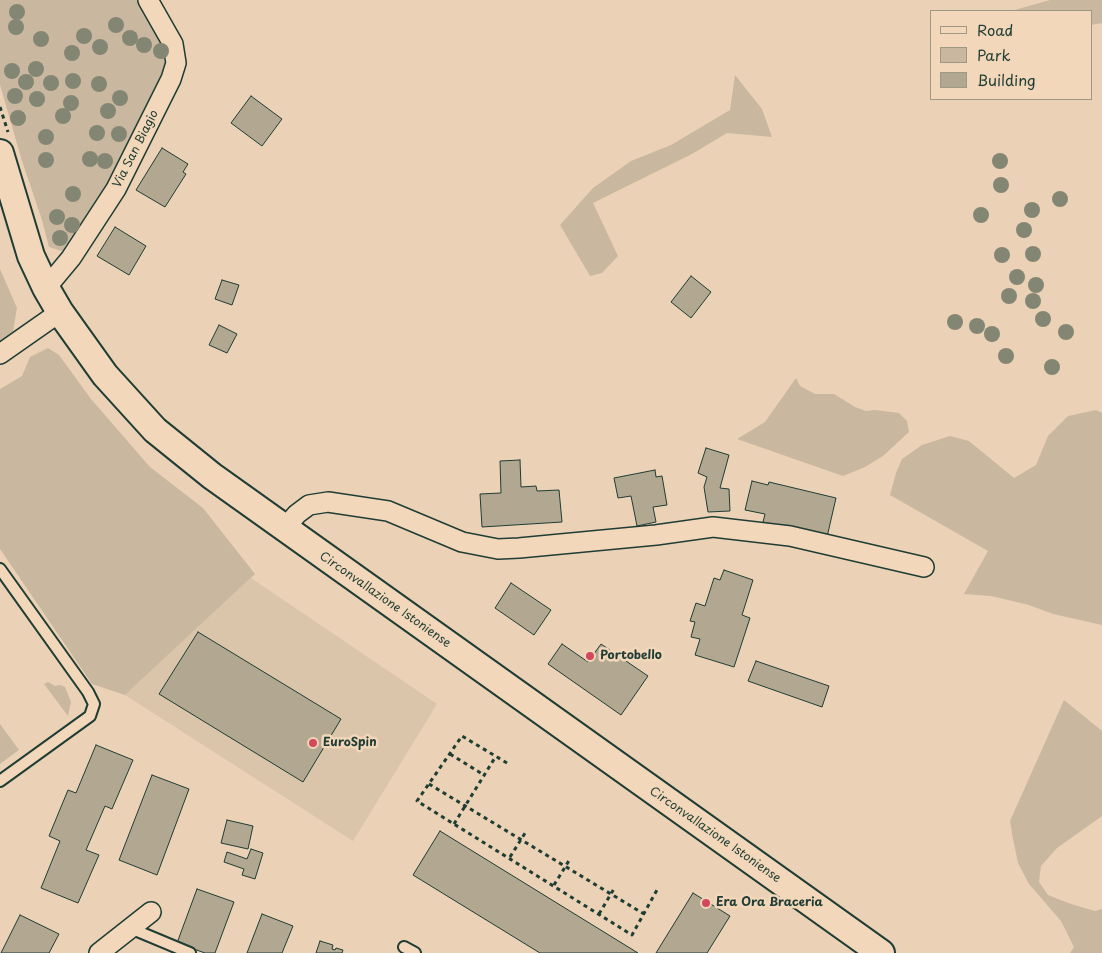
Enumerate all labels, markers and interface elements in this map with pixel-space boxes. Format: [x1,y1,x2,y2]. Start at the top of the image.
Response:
legend [930,10,1092,100]
text: Road [977,18,1013,41]
text: Park [977,43,1011,66]
text: Building [977,68,1036,91]
street label: Via San Biagio [110,108,162,190]
street label: Circonvallazione Istoniense [317,549,453,651]
place label: Portobello [600,649,662,663]
marker: Portobello [584,650,596,662]
place label: EuroSpin [323,736,377,750]
marker: EuroSpin [307,737,319,749]
street label: Circonvallazione Istoniense [647,784,783,886]
place label: Era Ora Braceria [716,896,823,910]
marker: Era Ora Braceria [700,897,712,909]

